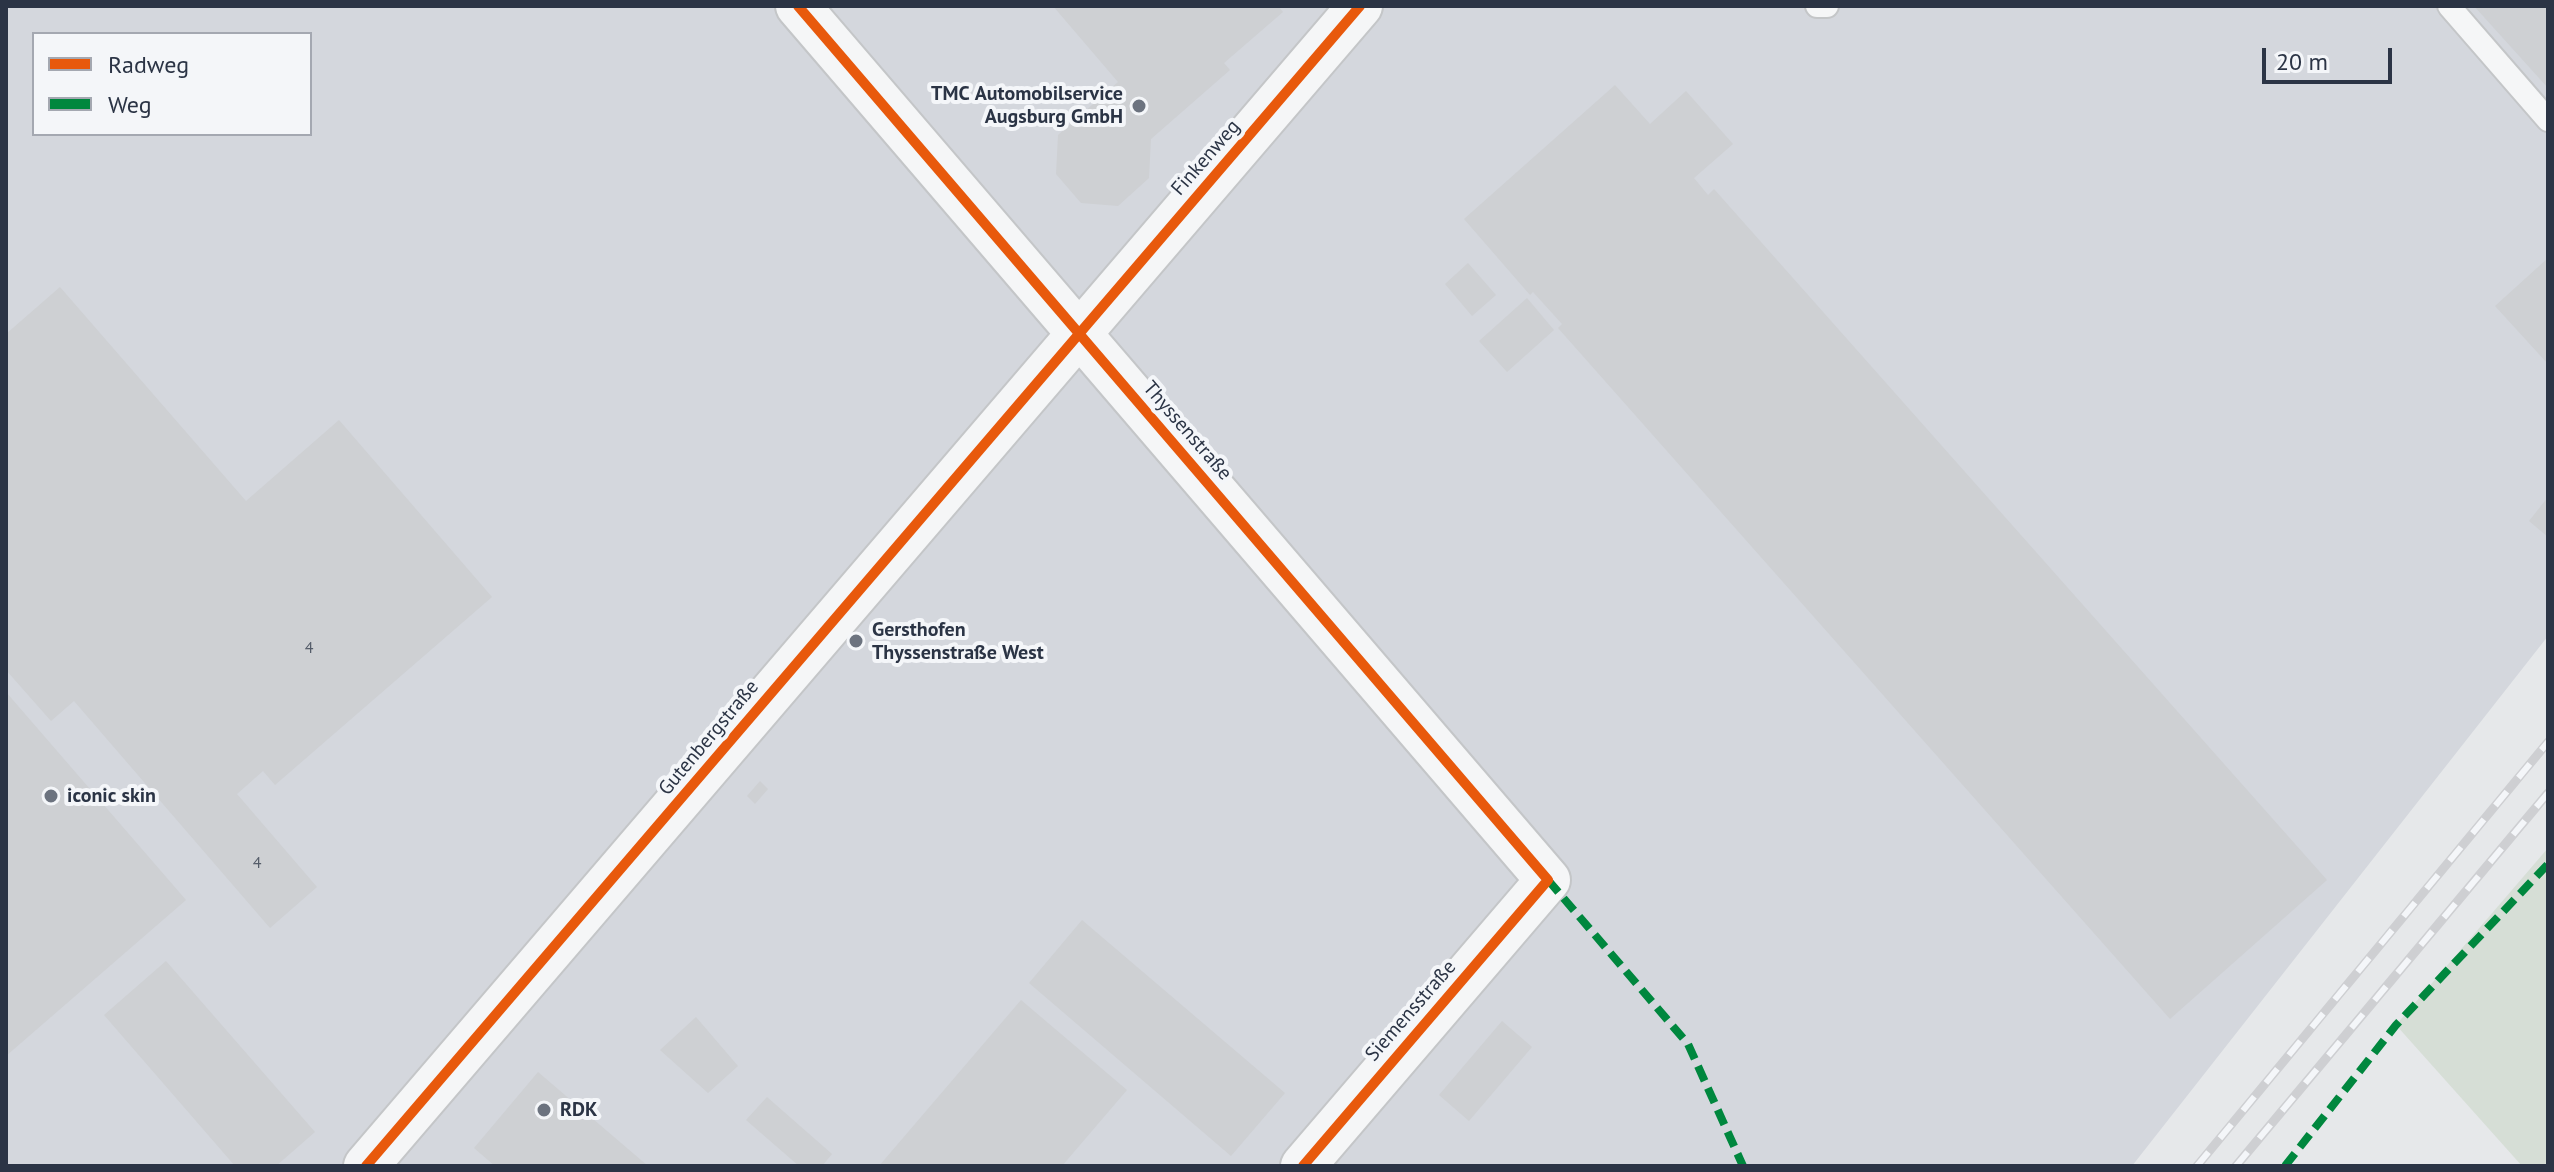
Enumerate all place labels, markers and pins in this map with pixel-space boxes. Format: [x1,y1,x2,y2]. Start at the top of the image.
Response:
place label: TMC Automobilservice Augsburg GmbH [931,82,1123,129]
marker: TMC Automobilservice Augsburg GmbH [1130,97,1148,115]
place label: Gersthofen Thyssenstraße West [872,618,1044,665]
marker: Gersthofen Thyssenstraße West [847,632,865,650]
place label: iconic skin [67,784,156,808]
marker: iconic skin [42,787,60,805]
place label: RDK [560,1098,597,1122]
marker: RDK [535,1101,553,1119]

